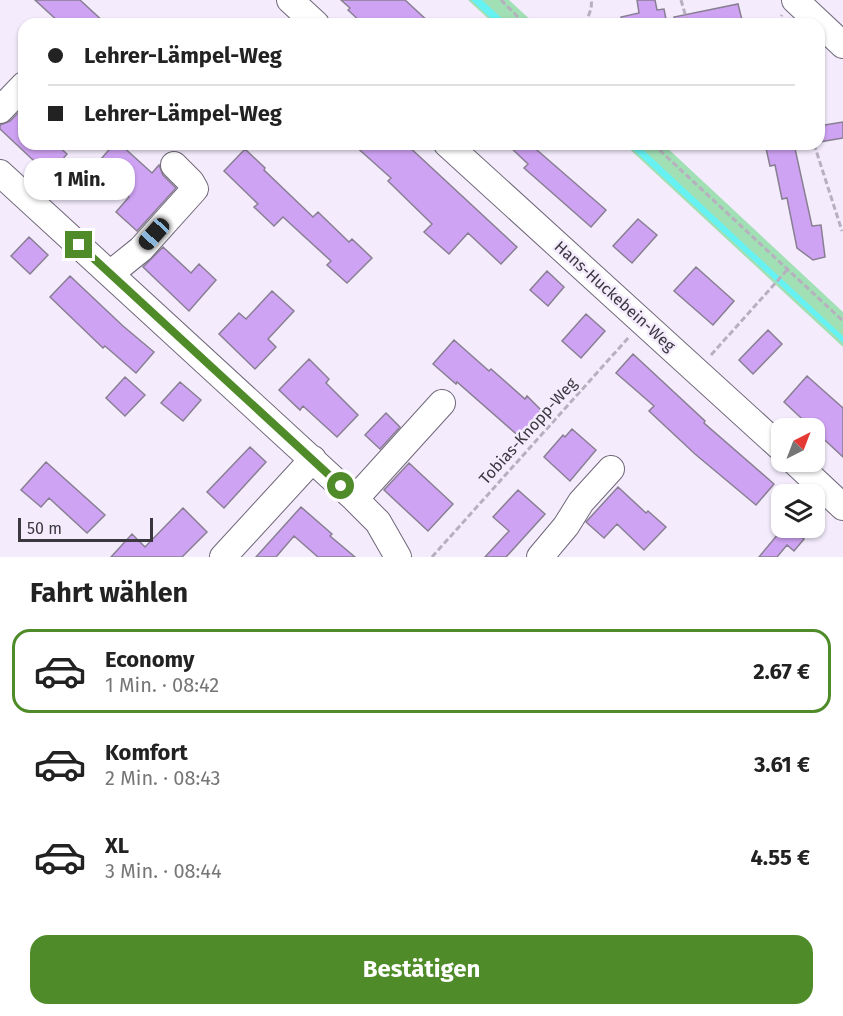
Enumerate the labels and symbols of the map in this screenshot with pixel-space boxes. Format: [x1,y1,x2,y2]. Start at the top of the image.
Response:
callout: 1 Min. [23,158,134,200]
car [135,215,173,253]
route end [65,231,92,258]
street label: Hans-Huckebein-Weg [551,237,680,356]
street label: Tobias-Knopp-Weg [475,373,581,488]
north arrow [771,418,825,472]
route start [327,472,354,499]
scale bar [18,515,153,542]

